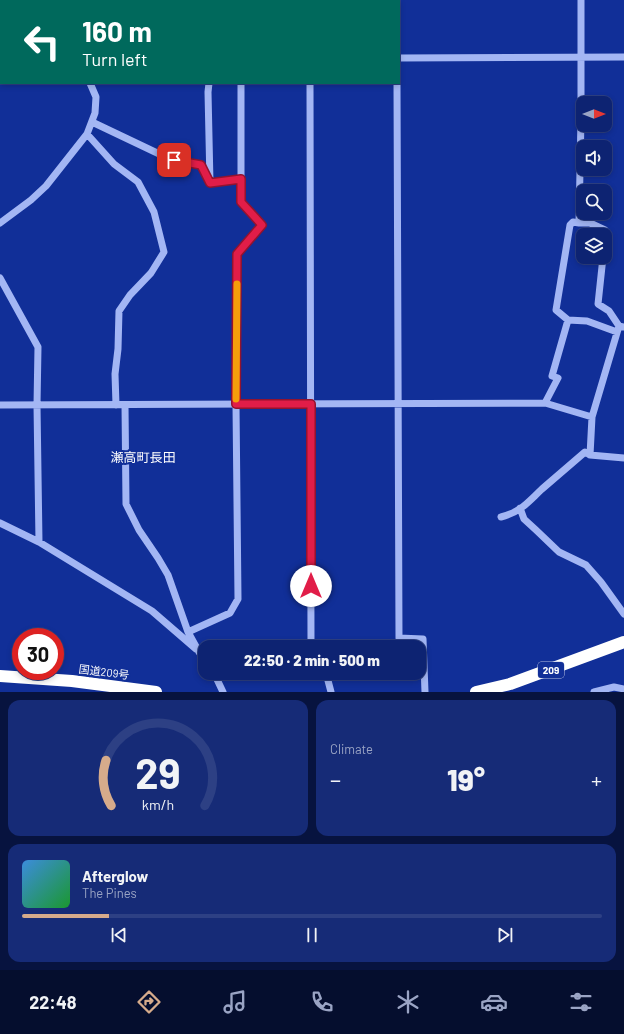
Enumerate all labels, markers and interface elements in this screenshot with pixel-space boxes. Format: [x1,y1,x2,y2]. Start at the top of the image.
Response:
text: 160 m [82,14,152,48]
icon: left [16,16,68,68]
text: Turn left [82,48,148,70]
north arrow [576,96,612,132]
map controls [576,96,612,264]
button: sound [576,140,612,176]
pin [157,143,191,177]
icon: arrive [163,149,185,171]
button: search [576,184,612,220]
button: layers [576,228,612,264]
district label: 瀬高町長田 [110,449,176,465]
position arrow [290,565,332,607]
speed limit sign: 30 [12,628,64,680]
text: 22:50 · 2 min · 500 m [244,651,380,669]
street label: 国道209号 [78,662,130,681]
road number: 209 [538,662,564,678]
text: Climate [330,741,373,757]
text: 29 [135,747,181,797]
text: 19° [447,761,485,797]
text: − [330,766,341,792]
text: + [591,766,602,792]
text: km/h [142,796,174,813]
text: Afterglow [82,867,148,885]
text: The Pines [82,885,137,901]
icon: previous [108,924,130,946]
icon: pause [301,924,323,946]
icon: next [494,924,516,946]
icon: directions [135,988,163,1016]
icon: music [221,988,249,1016]
icon: phone [308,988,336,1016]
icon: climate [394,988,422,1016]
icon: car [480,988,508,1016]
icon: filters [567,988,595,1016]
text: 22:48 [29,991,77,1013]

